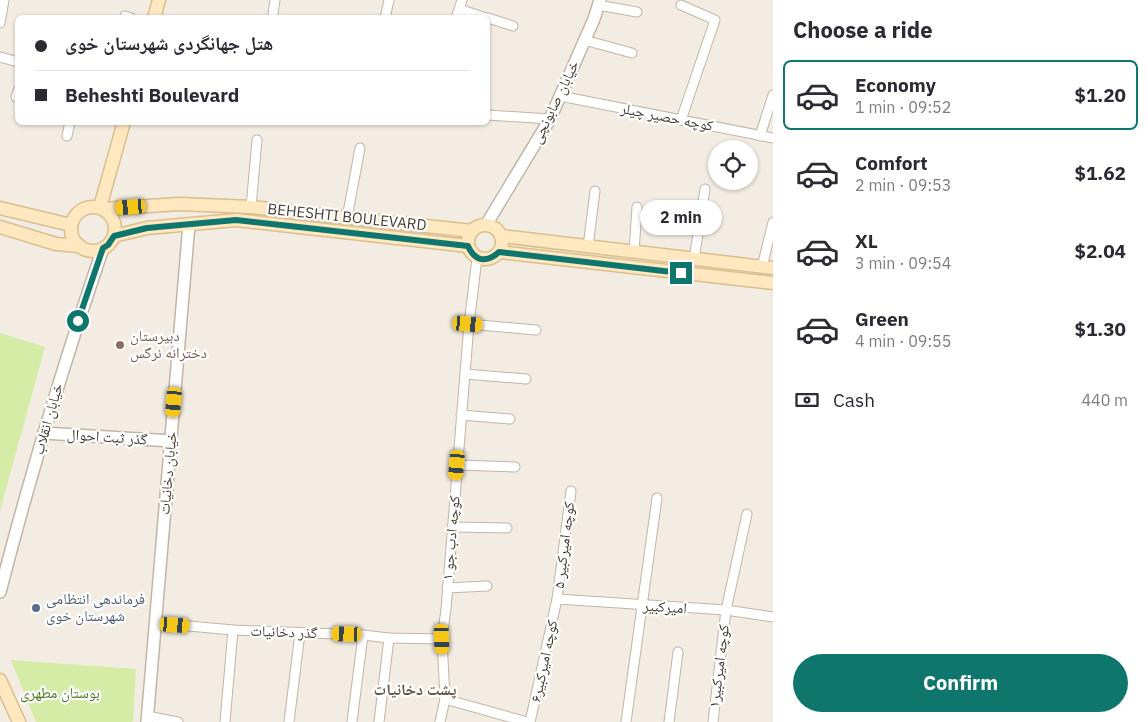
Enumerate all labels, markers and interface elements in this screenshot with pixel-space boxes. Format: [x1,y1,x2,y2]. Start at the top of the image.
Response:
text: Choose a ride [793,15,933,44]
text: هتل جهانگردی شهرستان خوی [65,31,273,55]
street label: خیابان صابونچی [526,57,584,147]
icon: car [795,73,840,118]
text: Economy [855,73,936,97]
text: Beheshti Boulevard [65,83,239,107]
text: $1.20 [1074,83,1126,107]
text: 1 min · 09:52 [855,97,951,117]
street label: کوچه حصیر چیلر [618,98,715,135]
map controls [708,140,758,190]
button: locate [708,140,758,190]
icon: car [795,151,840,196]
text: Comfort [855,151,928,175]
text: $1.62 [1074,161,1126,185]
text: 2 min · 09:53 [855,175,951,195]
car [115,198,146,216]
street label: BEHESHTI BOULEVARD [267,199,427,234]
callout: 2 min [640,200,722,236]
text: 2 min [660,207,702,227]
icon: car [795,229,840,274]
text: XL [855,229,878,253]
text: $2.04 [1074,239,1126,263]
text: 3 min · 09:54 [855,253,951,273]
route end [670,262,692,284]
icon: car [795,307,840,352]
text: Green [855,307,909,331]
route start [67,310,89,332]
car [452,315,483,333]
text: $1.30 [1074,317,1126,341]
place label: دبیرستان دخترانه نرگس [130,326,207,363]
text: 4 min · 09:55 [855,331,951,351]
marker: دبیرستان دخترانه نرگس [114,339,126,351]
street label: خیابان انقلاب [28,381,68,457]
car [165,386,182,418]
icon: cash [793,386,821,414]
text: Cash [833,388,875,412]
text: 440 m [1081,390,1128,410]
street label: گذر ثبت احوال [66,424,148,450]
street label: خیابان دخانیات [154,430,182,515]
car [448,449,465,481]
street label: کوچه ادب جو ۱ [437,495,464,581]
street label: کوچه امیرکبیر ۵ [549,500,578,589]
place label: فرماندهی انتظامی شهرستان خوی [46,589,145,626]
street label: امیرکبیر [641,595,688,618]
marker: فرماندهی انتظامی شهرستان خوی [30,602,42,614]
car [159,616,190,634]
street label: کوچه امیرکبیر۶ [526,618,562,704]
street label: گذر دخانیات [250,621,318,642]
street label: کوچه امیرکبیر۱ [704,623,733,709]
car [433,624,450,654]
car [331,626,362,642]
button: Confirm [793,654,1128,712]
district label: پشت دخانیات [373,679,457,699]
park label: بوستان مطهری [20,683,100,703]

